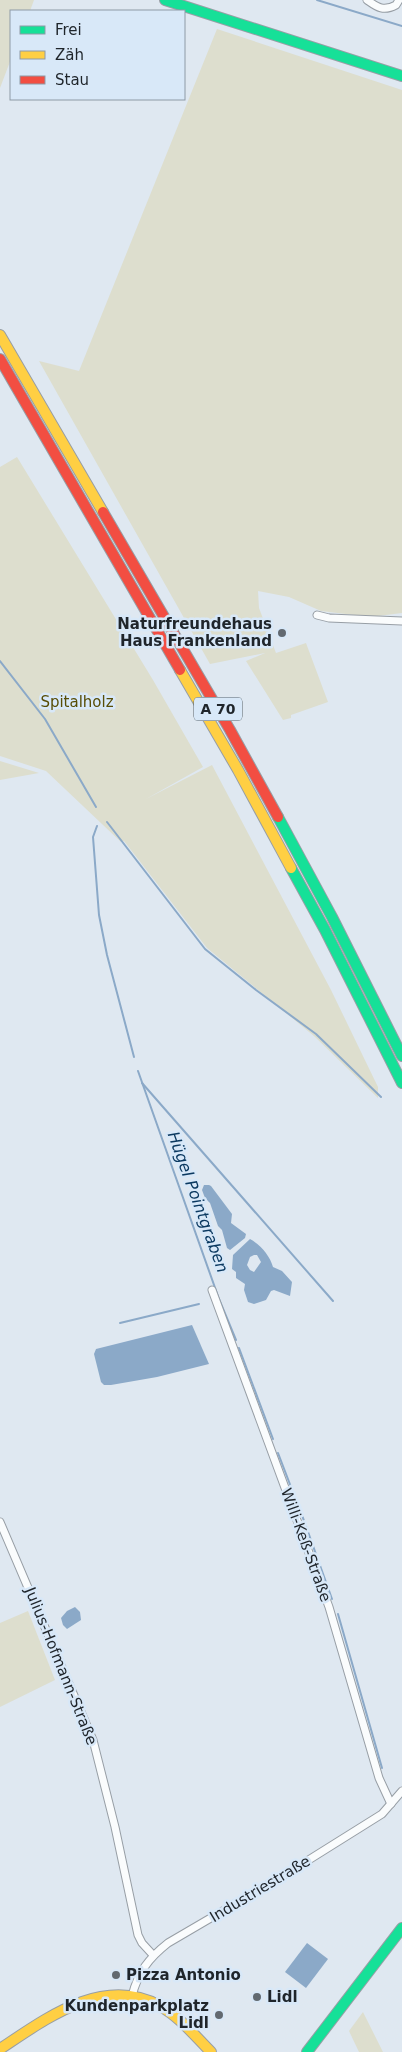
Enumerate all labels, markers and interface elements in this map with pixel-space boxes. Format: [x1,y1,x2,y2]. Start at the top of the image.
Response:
legend [10,10,185,100]
text: Frei [55,21,82,39]
text: Zäh [55,46,84,64]
text: Stau [55,71,89,89]
place label: Naturfreundehaus Haus Frankenland [117,615,272,650]
marker: Naturfreundehaus Haus Frankenland [276,627,288,639]
park label: Spitalholz [40,693,114,711]
road number: A 70 [194,698,242,721]
water label: Hügel Pointgraben [164,1129,232,1275]
street label: Willi-Keß-Straße [277,1486,335,1604]
street label: Julius-Hofmann-Straße [21,1584,101,1747]
street label: Industriestraße [207,1852,313,1926]
place label: Pizza Antonio [126,1966,241,1984]
marker: Pizza Antonio [110,1969,122,1981]
place label: Lidl [267,1988,298,2006]
marker: Lidl [251,1991,263,2003]
place label: Kundenparkplatz Lidl [65,1997,209,2032]
marker: Kundenparkplatz Lidl [213,2009,225,2021]

